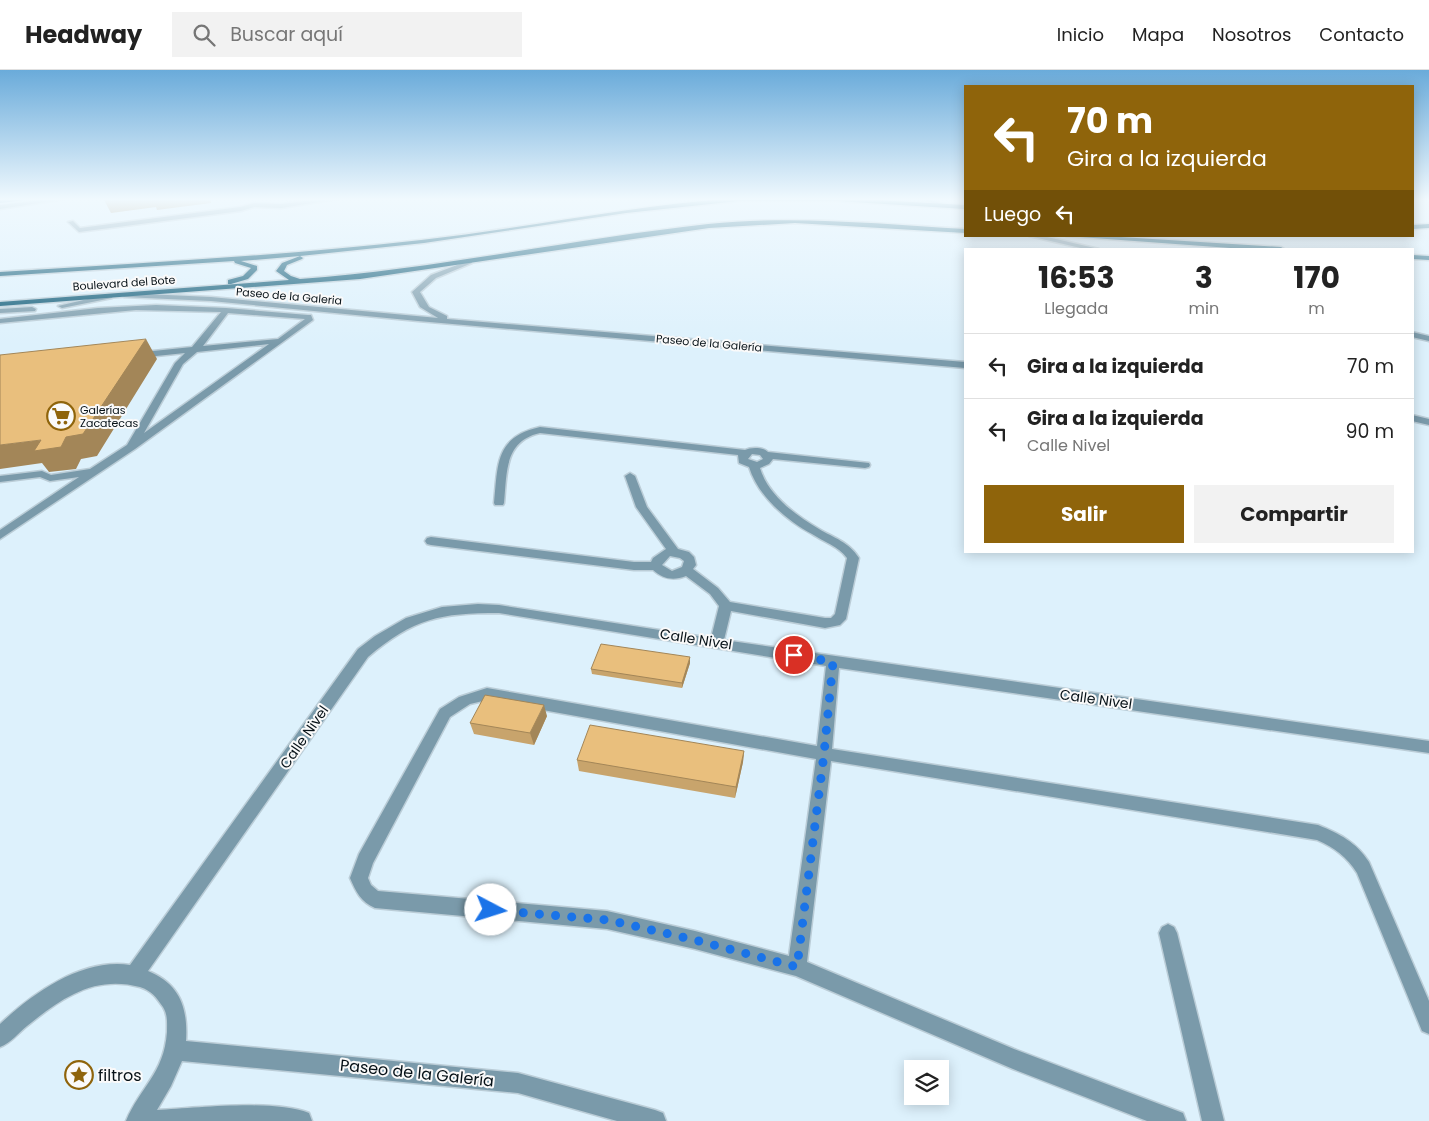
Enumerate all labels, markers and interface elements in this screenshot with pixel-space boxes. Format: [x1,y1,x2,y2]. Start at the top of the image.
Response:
search box [172,12,522,57]
text: Headway [25,18,142,51]
icon: search [190,21,218,49]
text: Buscar aquí [230,21,343,48]
text: Inicio [1057,22,1104,47]
text: Mapa [1132,22,1184,47]
text: Nosotros [1212,22,1291,47]
text: Contacto [1319,22,1404,47]
text: 70 m [1067,96,1153,145]
icon: left [984,105,1049,170]
text: Gira a la izquierda [1067,143,1267,174]
icon: left [1051,200,1079,228]
text: Luego [984,201,1041,228]
text: 16:53 [1038,256,1115,299]
text: 3 [1195,256,1213,299]
text: 170 [1293,256,1340,299]
street label: Boulevard del Bote [72,271,176,295]
street label: Paseo de la Galeria [235,283,343,309]
text: Llegada [1044,297,1108,320]
text: min [1189,297,1219,320]
text: m [1308,297,1325,320]
street label: Paseo de la Galería [655,330,763,356]
icon: left [984,352,1012,380]
text: Gira a la izquierda [1027,353,1204,380]
text: 70 m [1347,353,1394,380]
supermarket icon: Galerías Zacatecas [46,401,76,431]
place label: Galerías Zacatecas [80,402,138,431]
text: Gira a la izquierda [1027,405,1204,432]
icon: left [984,417,1012,445]
text: 90 m [1345,418,1394,445]
text: Calle Nivel [1027,434,1110,457]
button: Salir [984,485,1184,543]
button: Compartir [1194,485,1394,543]
street label: Calle Nivel [658,623,734,655]
pin [773,634,815,676]
icon: arrive [780,641,808,669]
street label: Calle Nivel [1059,684,1133,714]
street label: Calle Nivel [275,701,333,773]
position arrow [464,883,516,935]
street label: Paseo de la Galería [339,1053,495,1093]
place icon: filtros [64,1060,94,1090]
map controls [904,1060,949,1105]
button: layers [904,1060,949,1105]
place label: filtros [98,1064,142,1087]

